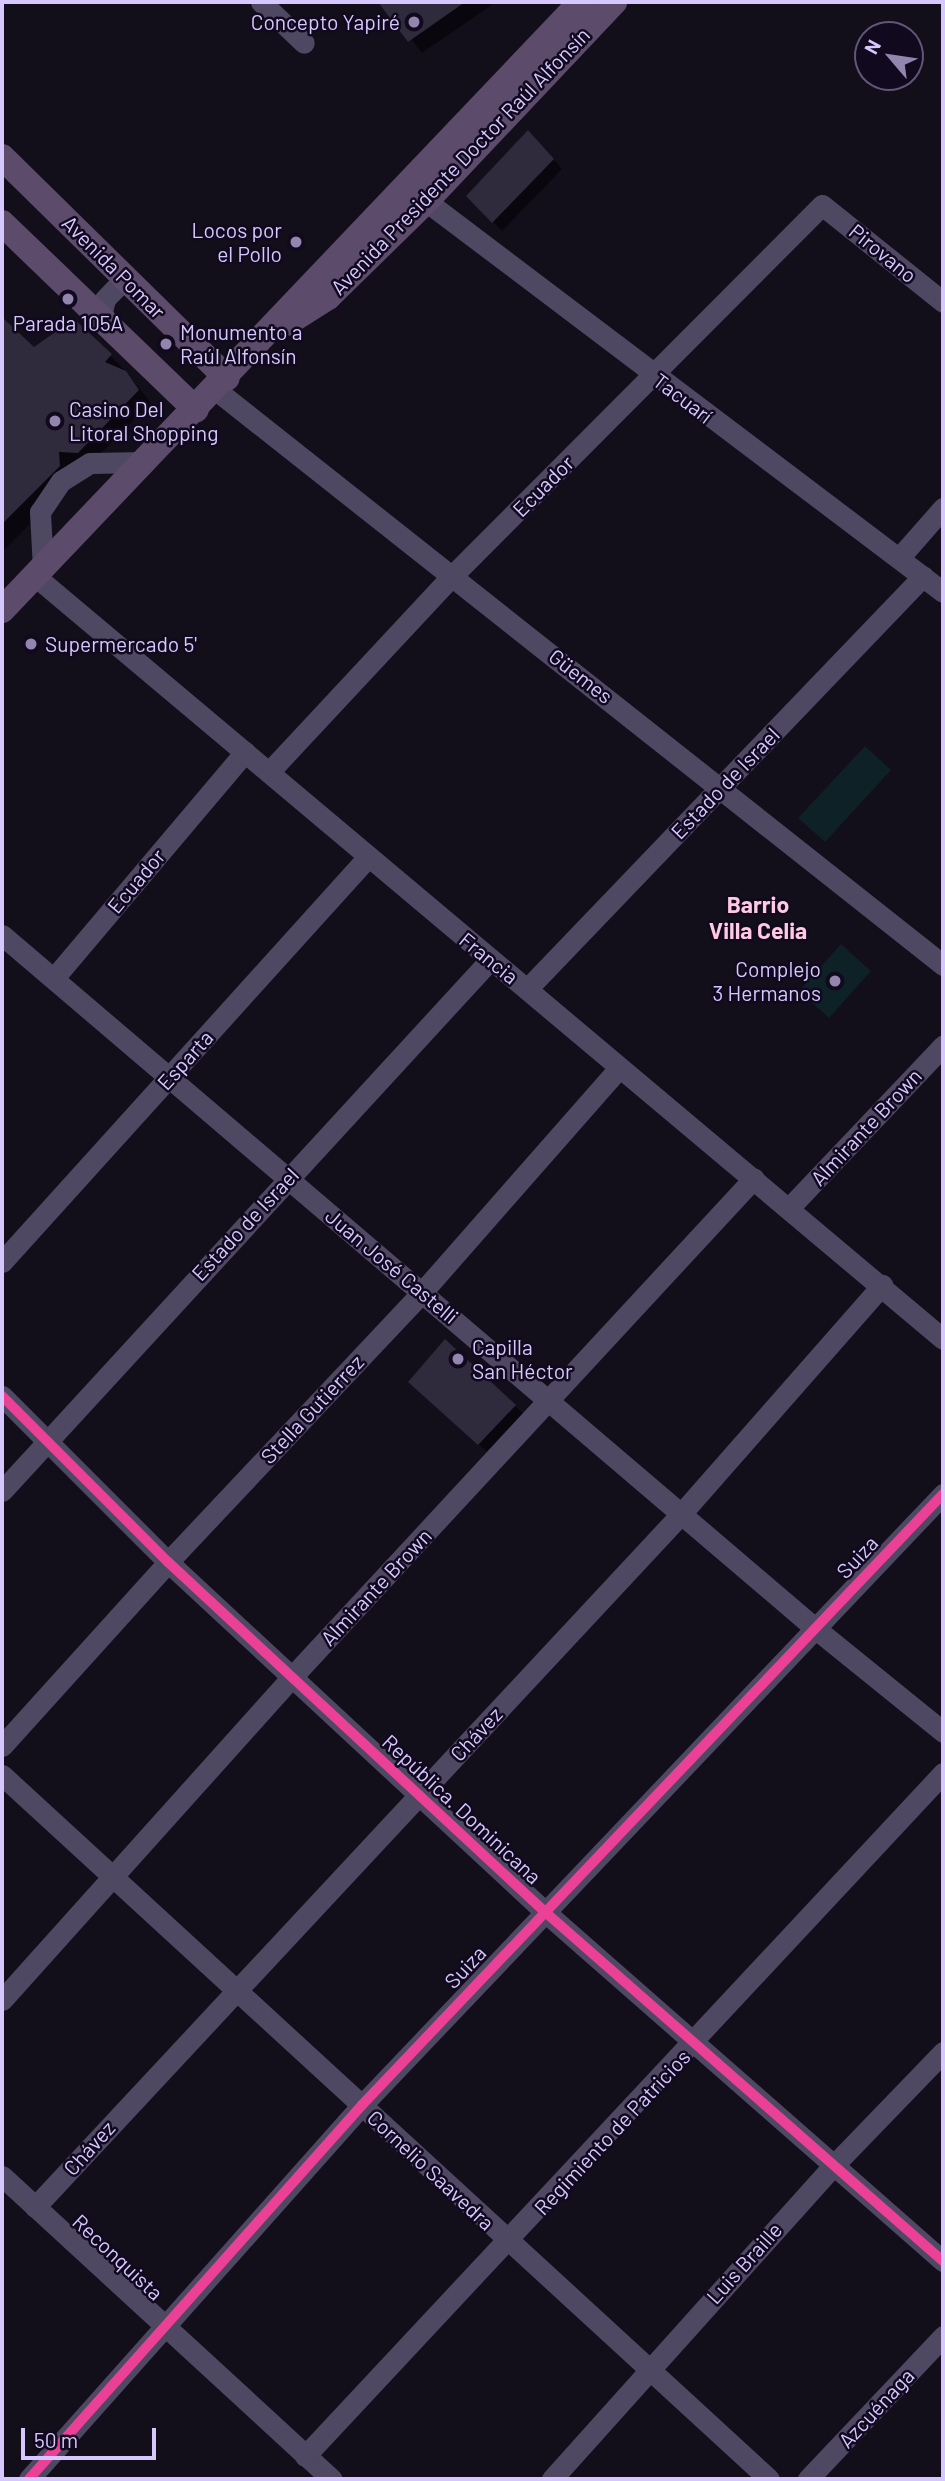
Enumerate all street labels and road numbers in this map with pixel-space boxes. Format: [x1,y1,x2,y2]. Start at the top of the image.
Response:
street label: Avenida Presidente Doctor Raúl Alfonsín [325,22,595,300]
street label: Avenida Pomar [57,210,171,324]
street label: Pirovano [844,218,922,288]
street label: Tacuarí [649,368,717,428]
street label: Ecuador [507,450,579,522]
street label: Güemes [544,643,618,709]
street label: Estado de Israel [666,722,784,844]
street label: Ecuador [102,844,170,918]
street label: Francia [455,927,523,989]
street label: Esparta [152,1025,218,1095]
street label: Almirante Brown [805,1063,927,1191]
street label: Estado de Israel [186,1162,304,1286]
street label: Juan José Castelli [320,1203,464,1329]
street label: Stella Gutierrez [255,1349,369,1469]
street label: Almirante Brown [315,1523,437,1651]
street label: Suiza [831,1531,883,1583]
street label: Chávez [445,1702,507,1766]
street label: República. Dominicana [377,1729,547,1889]
street label: Suiza [439,1941,491,1993]
street label: Regimiento de Patricios [529,2044,695,2220]
street label: Cornelio Saavedra [362,2105,500,2235]
street label: Chávez [58,2116,120,2180]
street label: Reconquista [68,2209,168,2305]
street label: Luis Braille [701,2217,787,2309]
street label: Azcuénaga [833,2363,919,2453]

